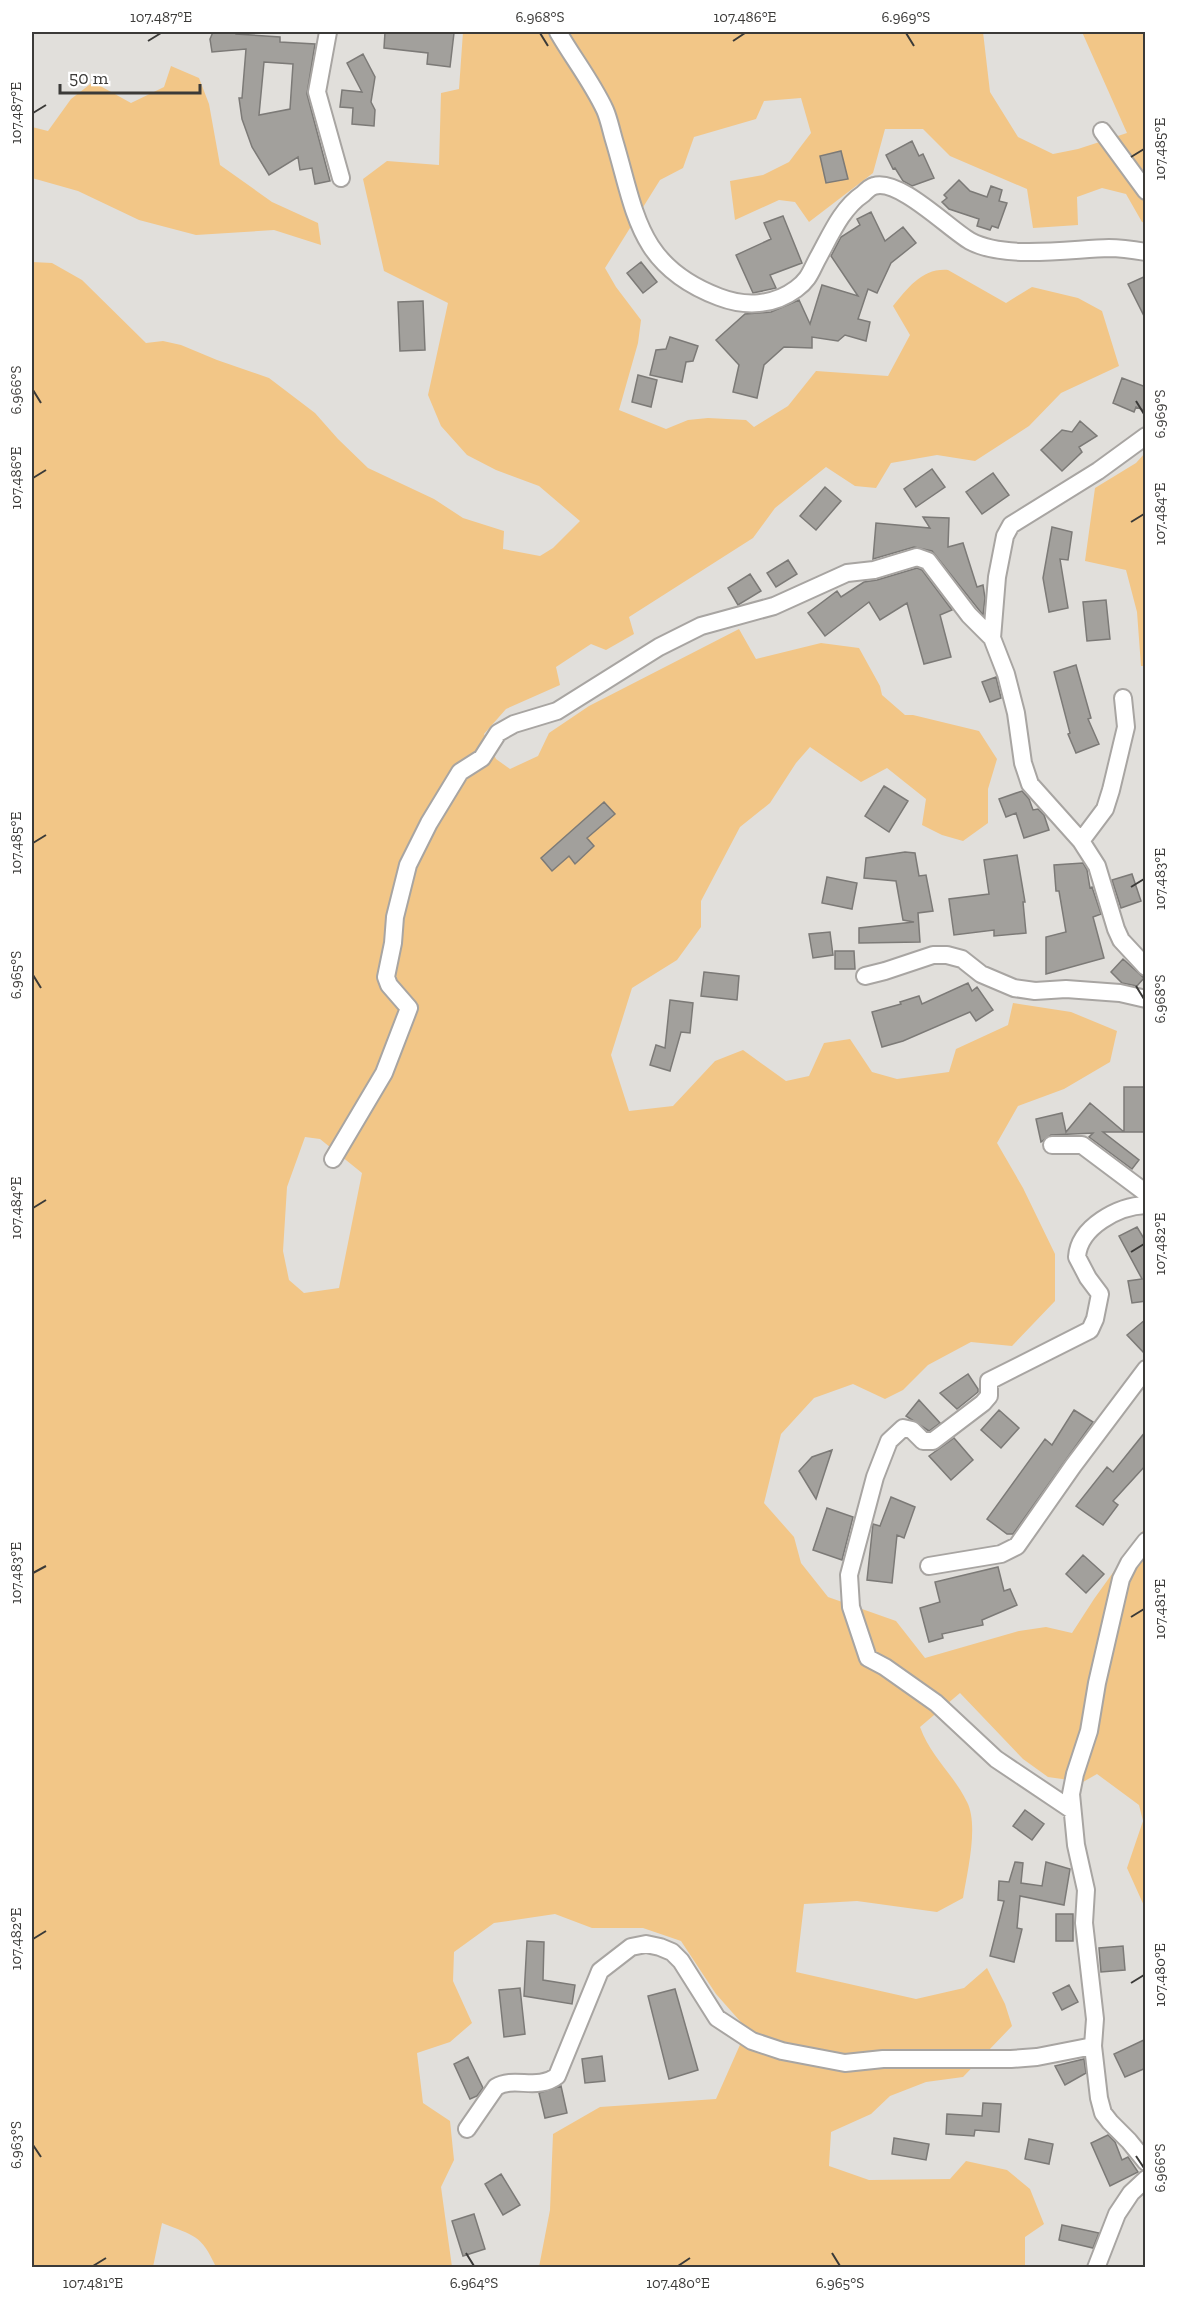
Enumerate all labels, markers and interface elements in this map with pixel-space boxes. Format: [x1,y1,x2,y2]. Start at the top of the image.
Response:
text: 107.487°E [130,8,192,26]
text: 6.968°S [516,8,564,26]
text: 107.486°E [714,8,777,26]
text: 6.969°S [882,8,930,26]
scale bar [60,57,200,95]
text: 50 m [69,67,109,89]
text: 107.487°E [7,82,25,144]
text: 107.485°E [1151,118,1169,180]
text: 6.966°S [7,366,25,414]
text: 6.969°S [1151,390,1169,438]
text: 107.486°E [7,446,25,509]
text: 107.484°E [1151,482,1169,545]
text: 107.485°E [7,812,25,874]
text: 107.483°E [1151,848,1169,910]
text: 6.965°S [7,951,25,999]
text: 6.968°S [1151,975,1169,1023]
text: 107.484°E [7,1176,25,1239]
text: 107.482°E [1151,1213,1169,1275]
text: 107.483°E [7,1542,25,1604]
text: 107.481°E [1151,1579,1169,1639]
text: 107.482°E [7,1908,25,1970]
text: 107.480°E [1151,1943,1169,2007]
text: 6.963°S [7,2121,25,2169]
text: 6.966°S [1151,2144,1169,2192]
text: 107.481°E [63,2274,123,2292]
text: 6.964°S [450,2274,498,2292]
text: 107.480°E [646,2274,710,2292]
text: 6.965°S [816,2274,864,2292]

